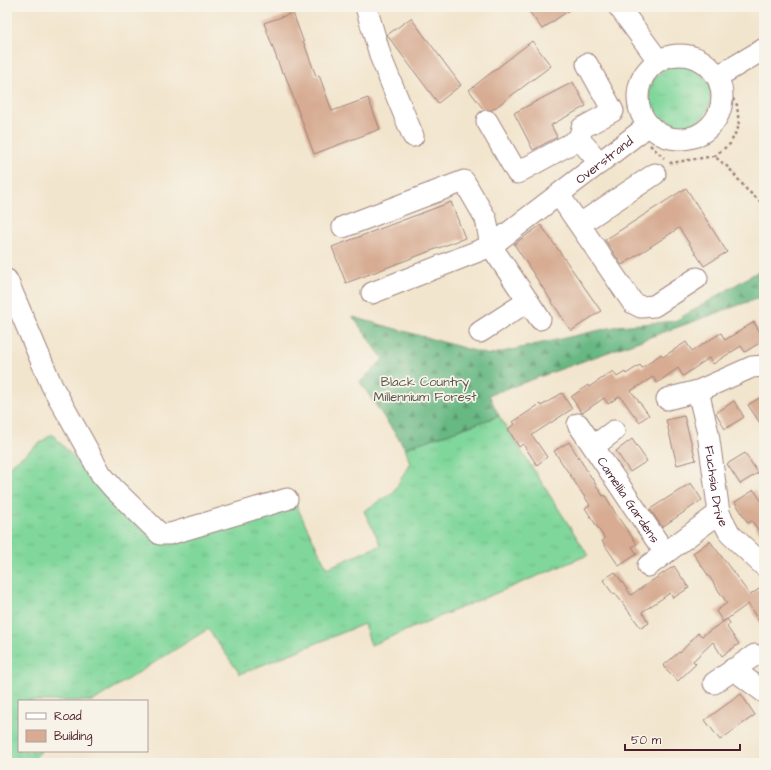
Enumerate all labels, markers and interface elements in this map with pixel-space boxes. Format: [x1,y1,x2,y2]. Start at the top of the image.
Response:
street label: Overstrand [572,132,637,188]
park label: Black Country Millennium Forest [373,373,477,406]
street label: Fuchsia Drive [700,445,733,530]
street label: Camellia Gardens [592,453,664,547]
legend [18,700,148,752]
text: Road [54,708,82,725]
scale bar [625,726,740,752]
text: Building [54,728,92,746]
text: 50 m [631,732,662,749]

